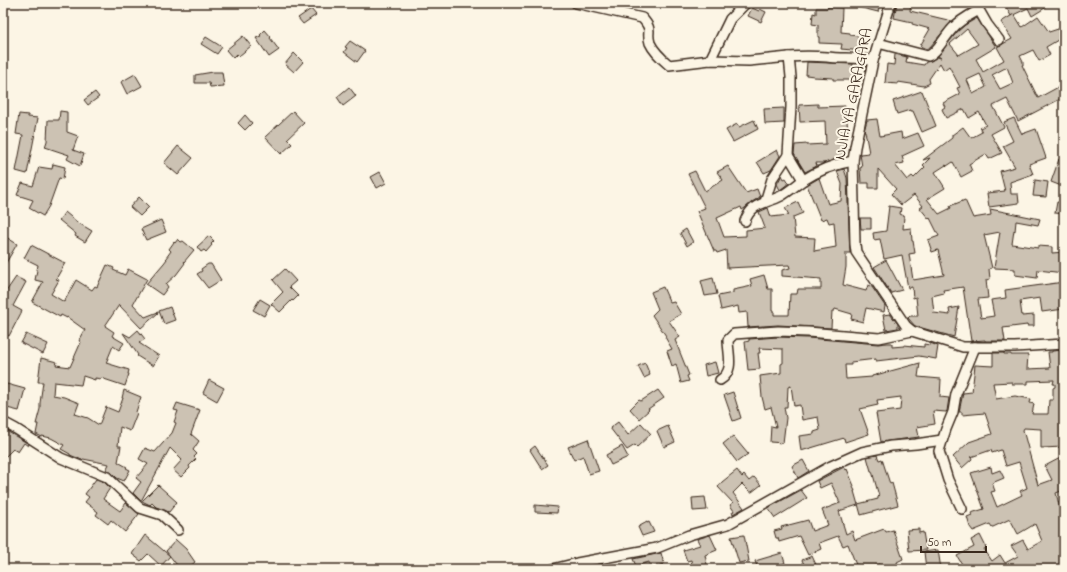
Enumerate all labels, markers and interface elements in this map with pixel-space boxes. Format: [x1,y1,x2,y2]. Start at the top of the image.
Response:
street label: NJIA YA GARAGARA [828,26,880,162]
scale bar [921,528,986,554]
text: 50 m [927,534,951,552]

